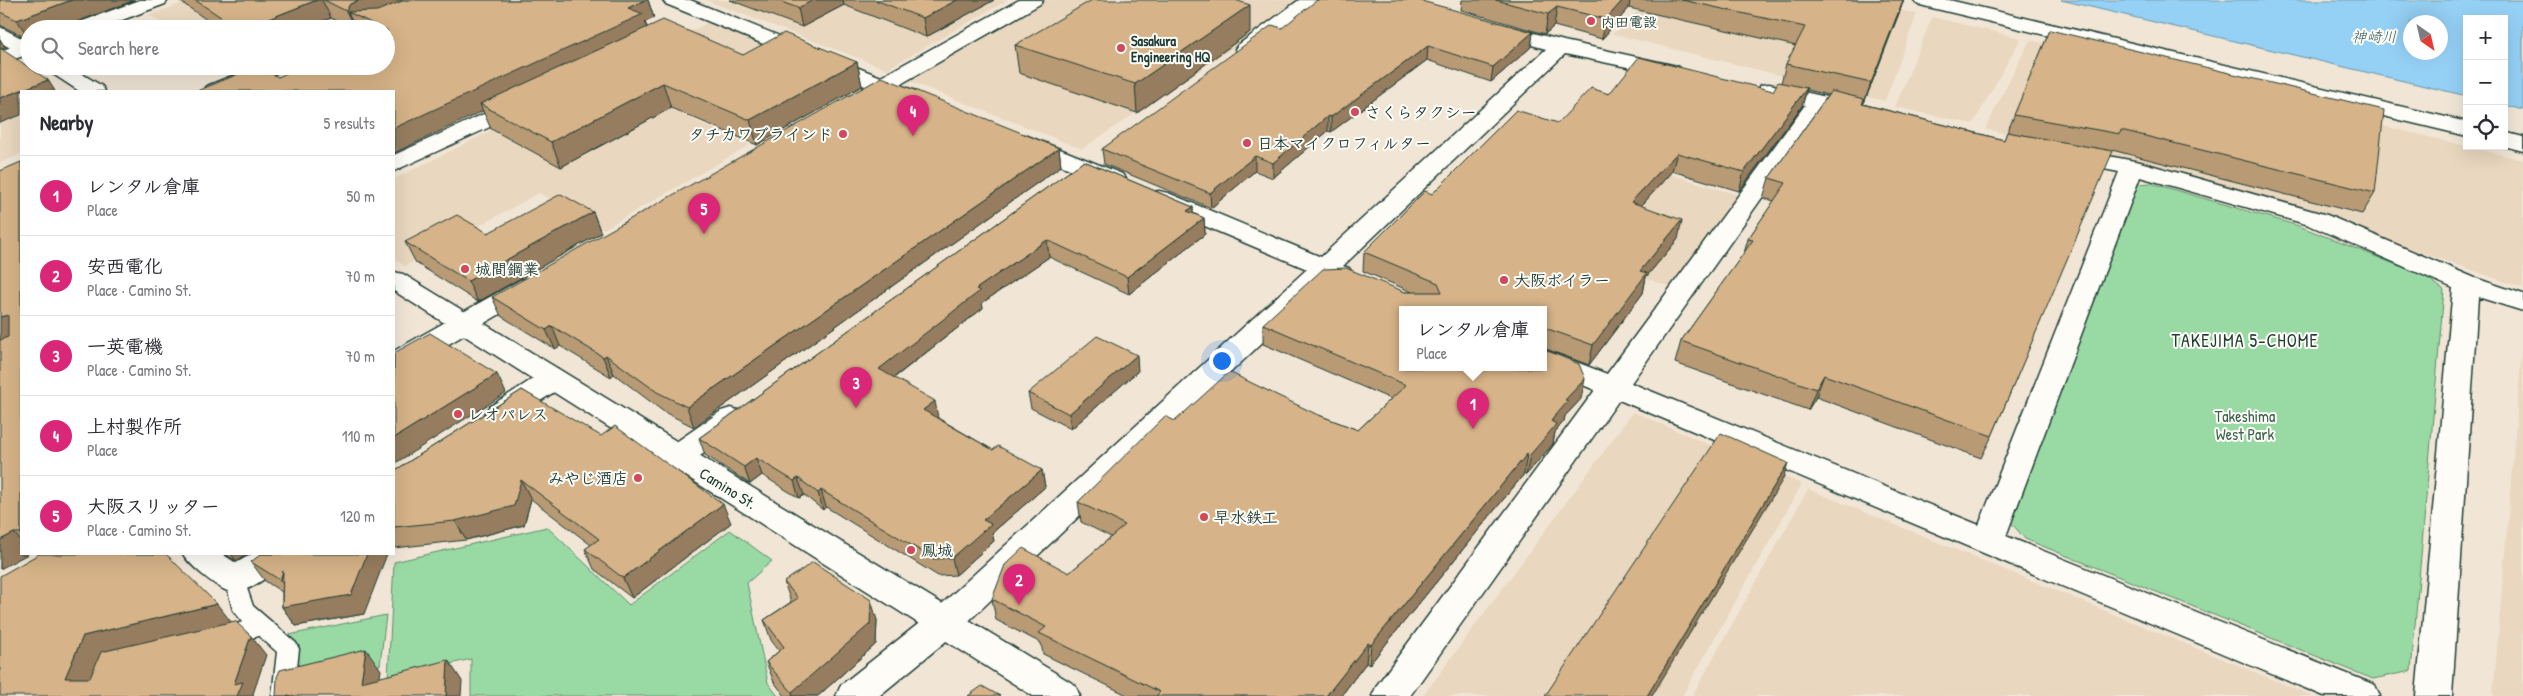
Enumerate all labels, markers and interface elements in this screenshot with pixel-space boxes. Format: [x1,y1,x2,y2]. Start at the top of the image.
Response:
place label: 内田電設 [1601,12,1657,31]
marker: 内田電設 [1585,15,1597,27]
north arrow [2403,15,2448,60]
map controls [2463,15,2508,150]
button: + [2463,15,2508,60]
search box [20,20,395,75]
water label: 神崎川 [2351,26,2397,47]
place label: Sasakura Engineering HQ [1131,31,1210,68]
icon: search [38,34,66,62]
text: Search here [78,35,159,61]
marker: Sasakura Engineering HQ [1115,42,1127,54]
button: − [2463,60,2508,105]
pin: 4 [897,95,929,136]
place label: さくらタクシー [1365,101,1477,123]
button: locate [2463,105,2508,150]
marker: さくらタクシー [1349,106,1361,118]
text: Nearby [40,108,93,137]
text: 5 results [324,112,375,134]
place label: タチカワブラインド [689,123,833,145]
marker: タチカワブラインド [837,128,849,140]
place label: 日本マイクロフィルター [1257,132,1431,154]
marker: 日本マイクロフィルター [1241,137,1253,149]
text: レンタル倉庫 [87,173,200,199]
text: 1 [53,185,59,207]
text: 50 m [347,185,375,207]
pin: 5 [688,193,720,234]
text: Place [87,199,118,221]
text: 安西電化 [87,253,163,279]
place label: 城間鋼業 [475,258,539,280]
marker: 城間鋼業 [459,263,471,275]
text: 2 [52,265,60,287]
text: 70 m [345,265,375,287]
place label: 大阪ボイラー [1514,269,1610,291]
marker: 大阪ボイラー [1498,274,1510,286]
text: Place · Camino St. [87,279,192,301]
popup [1399,306,1547,371]
text: レンタル倉庫 [1416,316,1530,342]
district label: TAKEJIMA 5-CHOME [2172,328,2318,353]
text: 一英電機 [87,333,163,359]
text: Place [1416,342,1447,364]
text: 3 [52,345,60,367]
text: 70 m [345,345,375,367]
your location [1209,348,1235,374]
text: Place · Camino St. [87,359,192,381]
pin: 3 [840,367,872,408]
pin: 1 [1457,388,1489,429]
place label: レオパレス [468,403,548,425]
park label: Takeshima West Park [2215,405,2275,445]
marker: レオパレス [452,408,464,420]
text: 上村製作所 [87,413,182,439]
text: 4 [53,425,59,447]
text: 110 m [342,425,375,447]
text: Place [87,439,118,461]
street label: Camino St. [695,462,761,514]
place label: みやじ酒店 [548,467,628,489]
marker: みやじ酒店 [632,472,644,484]
text: 大阪スリッター [87,493,220,519]
text: 5 [53,505,59,527]
text: 120 m [340,505,375,527]
place label: 早水鉄工 [1214,506,1278,528]
marker: 早水鉄工 [1198,511,1210,523]
text: Place · Camino St. [87,519,192,541]
place label: 鳳城 [921,539,953,561]
marker: 鳳城 [905,544,917,556]
pin: 2 [1003,564,1035,605]

